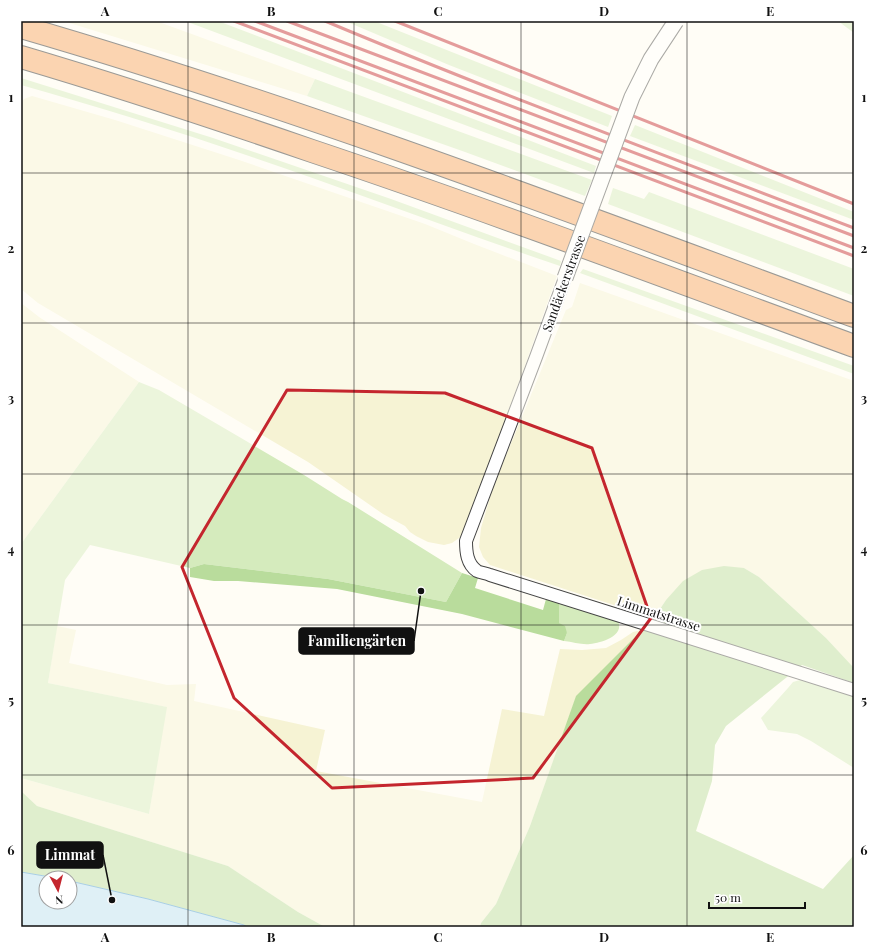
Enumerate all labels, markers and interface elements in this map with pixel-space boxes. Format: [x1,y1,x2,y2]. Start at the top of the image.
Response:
text: A [100,2,110,19]
text: B [267,2,276,19]
text: C [433,2,443,19]
text: D [599,2,609,19]
text: E [766,2,774,19]
text: 1 [9,88,14,105]
text: 1 [862,88,867,105]
street label: Sandäckerstrasse [538,232,589,334]
text: 2 [8,239,15,256]
text: 2 [861,239,868,256]
text: 3 [8,389,14,406]
text: 3 [861,389,867,406]
text: 4 [8,540,15,557]
text: 4 [861,540,868,557]
street label: Limmatstrasse [615,592,703,635]
callout: Familiengärten [299,628,414,654]
text: Familiengärten [308,631,407,650]
text: 5 [8,691,14,708]
text: 5 [861,691,867,708]
text: 6 [7,841,15,858]
text: 6 [860,841,868,858]
callout: Limmat [37,842,103,868]
text: Limmat [45,845,95,864]
north arrow [38,870,78,910]
scale bar [709,884,805,910]
text: 50 m [715,889,741,905]
text: N [54,892,64,908]
text: A [100,928,110,945]
text: B [267,928,276,945]
text: C [433,928,443,945]
text: D [599,928,609,945]
text: E [766,928,774,945]

